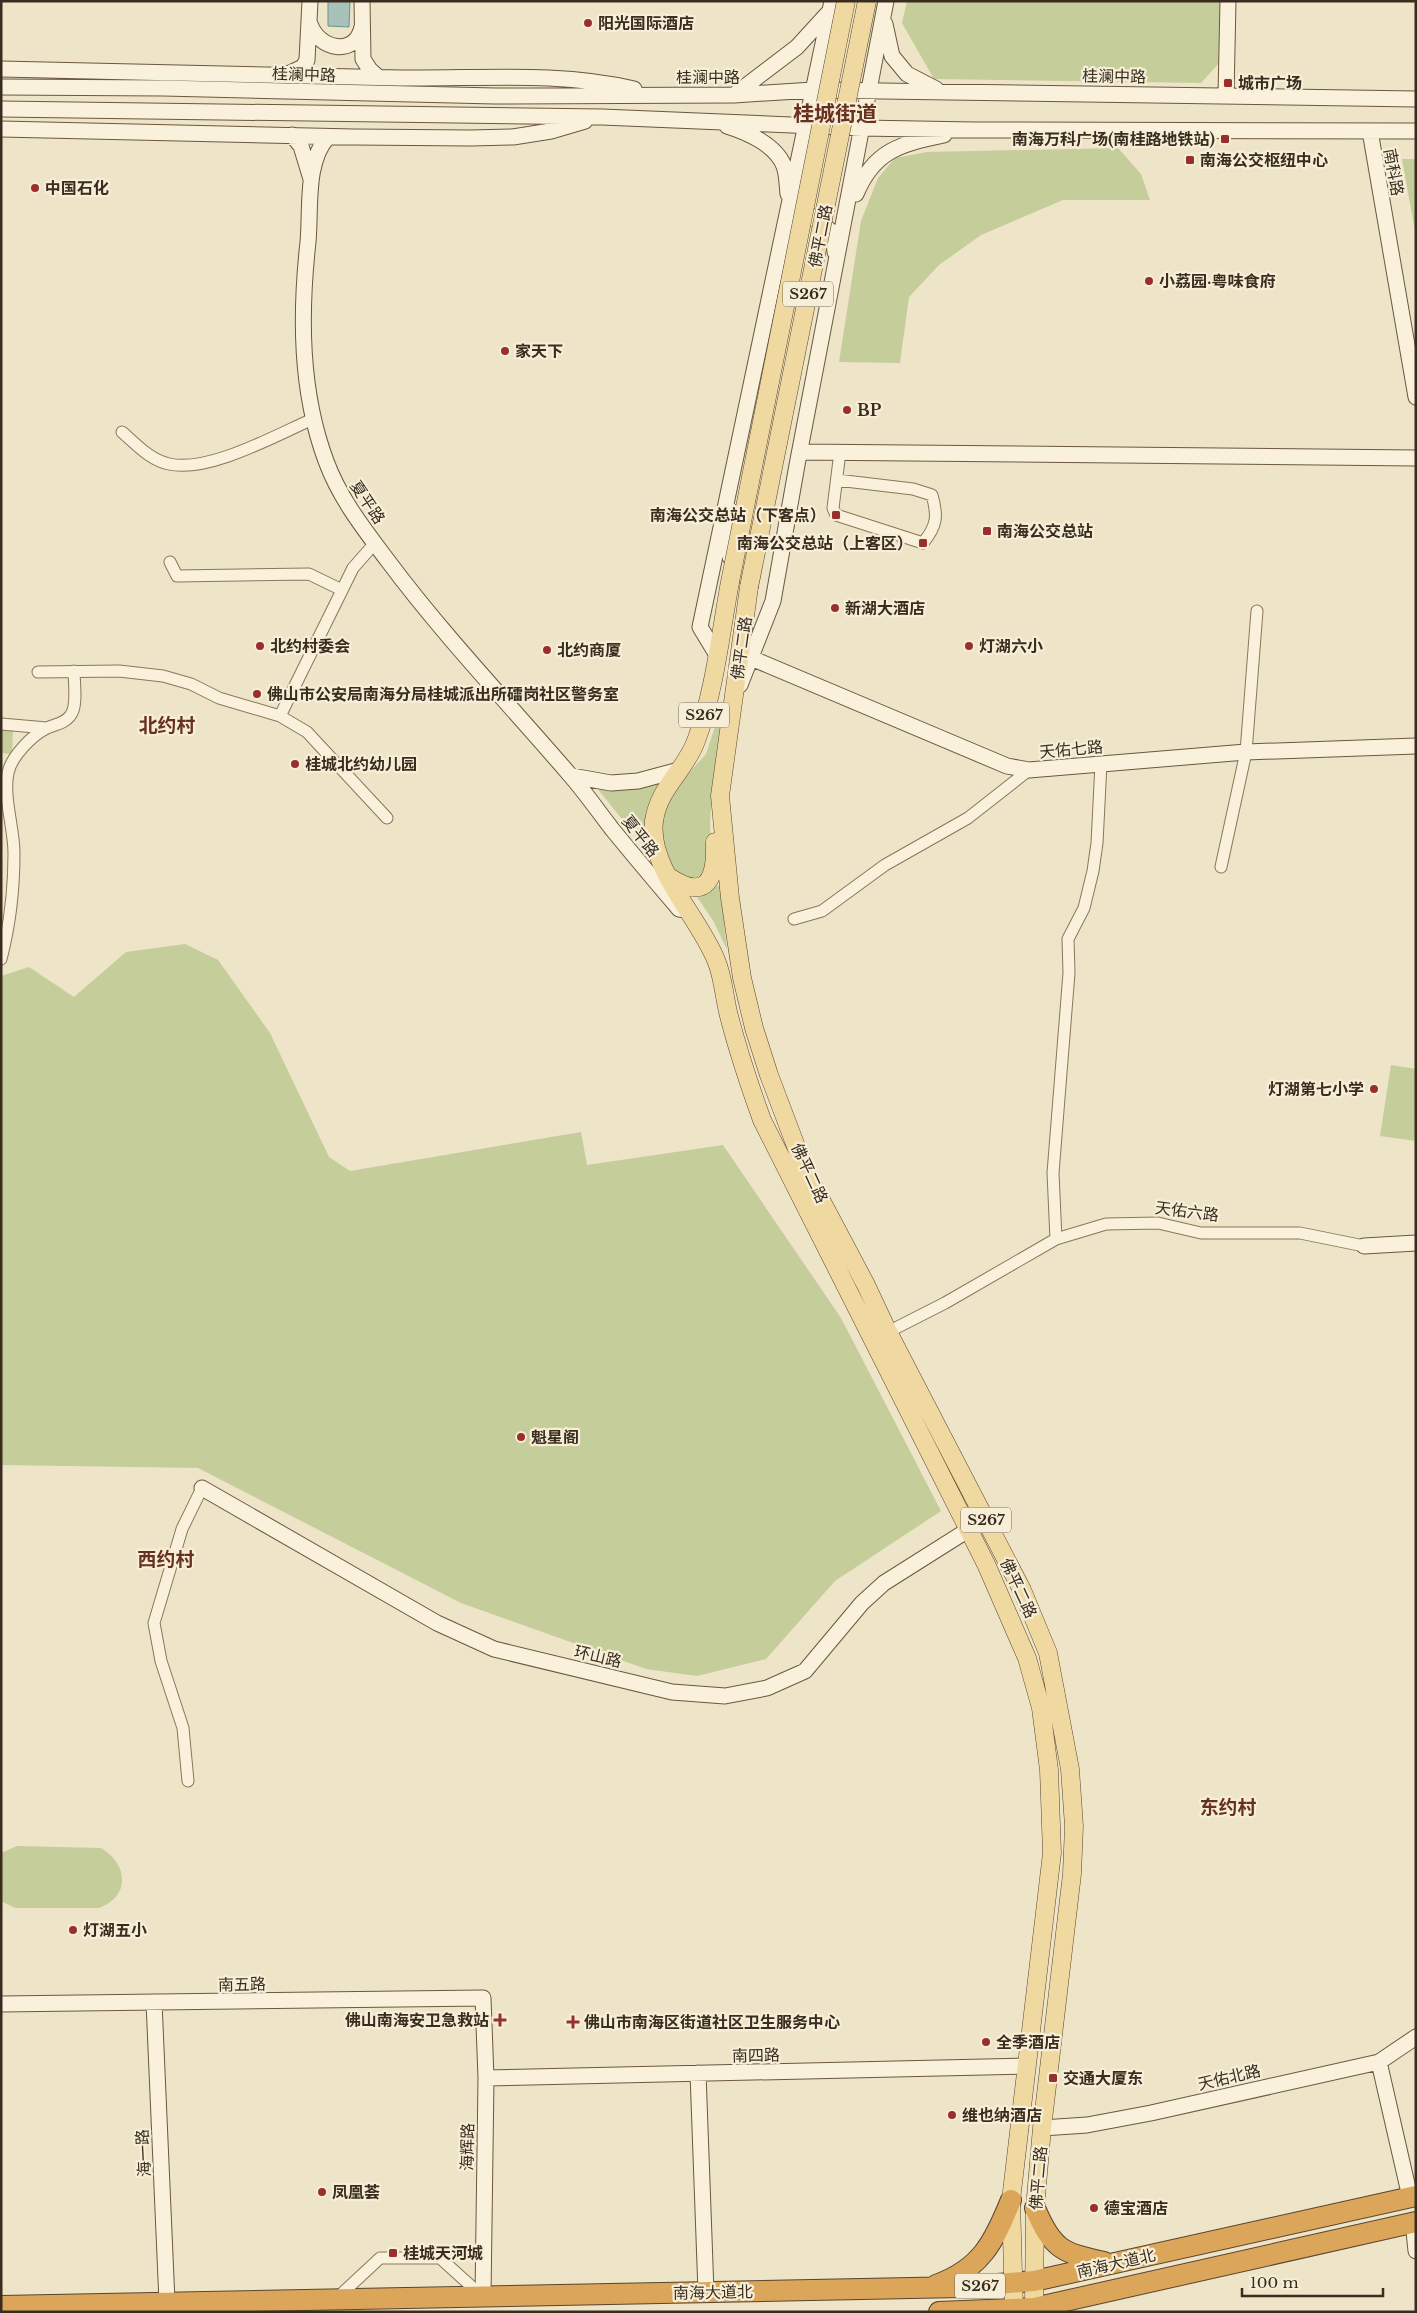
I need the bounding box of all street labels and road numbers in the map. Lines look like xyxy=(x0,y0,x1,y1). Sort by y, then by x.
street label: 桂澜中路 xyxy=(272,63,336,85)
street label: 桂澜中路 xyxy=(1082,65,1146,87)
street label: 桂澜中路 xyxy=(676,67,740,87)
street label: 南科路 xyxy=(1380,147,1408,197)
street label: 佛平二路 xyxy=(804,203,836,269)
road number: S267 xyxy=(783,282,833,306)
street label: 夏平路 xyxy=(346,477,390,527)
street label: 佛平二路 xyxy=(727,615,755,681)
road number: S267 xyxy=(679,702,729,728)
street label: 天佑七路 xyxy=(1038,736,1104,762)
street label: 夏平路 xyxy=(618,811,664,861)
street label: 佛平二路 xyxy=(787,1140,833,1206)
street label: 天佑六路 xyxy=(1154,1197,1220,1225)
road number: S267 xyxy=(961,1508,1011,1532)
street label: 佛平二路 xyxy=(996,1555,1042,1621)
street label: 环山路 xyxy=(572,1641,624,1671)
street label: 南五路 xyxy=(218,1974,266,1994)
street label: 南四路 xyxy=(732,2045,780,2065)
street label: 天佑北路 xyxy=(1196,2060,1262,2094)
street label: 海辉路 xyxy=(457,2123,477,2171)
street label: 海一路 xyxy=(132,2129,154,2177)
street label: 佛平二路 xyxy=(1025,2145,1051,2211)
street label: 南海大道北 xyxy=(1075,2244,1157,2282)
road number: S267 xyxy=(955,2274,1005,2298)
street label: 南海大道北 xyxy=(673,2281,753,2303)

